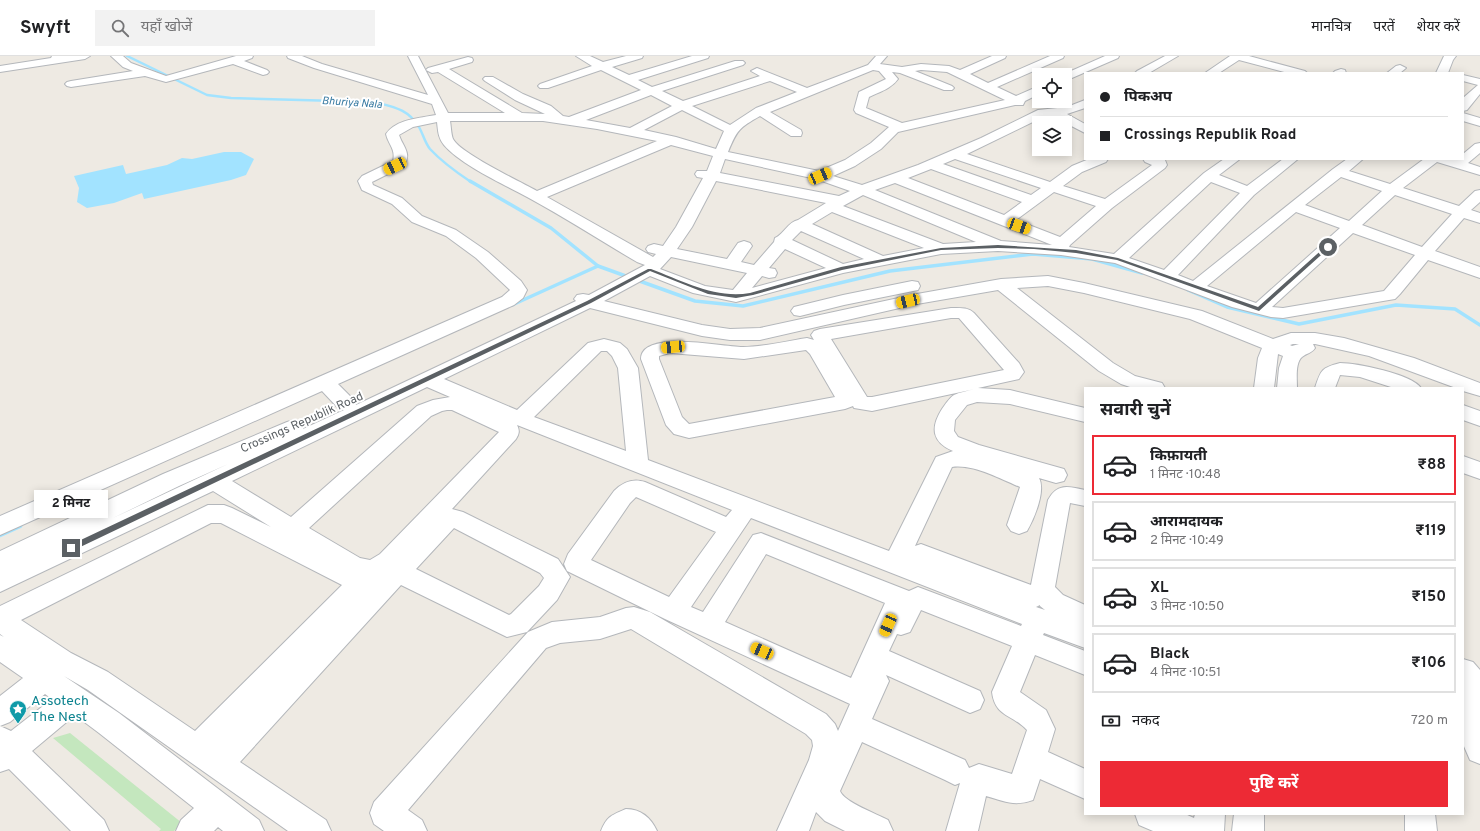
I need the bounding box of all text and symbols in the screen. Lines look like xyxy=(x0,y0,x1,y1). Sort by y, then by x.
search box xyxy=(95,10,375,46)
text: Swyft xyxy=(20,16,71,40)
icon: search xyxy=(109,17,131,39)
text: यहाँ खोजें xyxy=(141,18,192,37)
text: मानचित्र xyxy=(1311,19,1351,36)
text: परतें xyxy=(1373,19,1395,36)
text: शेयर करें xyxy=(1417,19,1460,36)
map controls xyxy=(1032,68,1072,156)
button: locate xyxy=(1032,68,1072,108)
text: पिकअप xyxy=(1124,88,1172,107)
water label: Bhuriya Nala xyxy=(321,94,383,112)
button: layers xyxy=(1032,116,1072,156)
text: Crossings Republik Road xyxy=(1124,126,1296,145)
car xyxy=(382,155,408,177)
car xyxy=(807,166,833,186)
car xyxy=(1006,216,1032,236)
route start xyxy=(1319,238,1337,256)
car xyxy=(895,292,921,310)
car xyxy=(661,340,685,354)
street label: Crossings Republik Road xyxy=(238,389,366,457)
text: सवारी चुनें xyxy=(1100,399,1171,422)
icon: car xyxy=(1102,447,1138,483)
text: किफ़ायती xyxy=(1150,447,1207,466)
text: ₹88 xyxy=(1417,456,1446,475)
text: 1 मिनट · 10:48 xyxy=(1150,467,1221,483)
callout: 2 मिनट xyxy=(34,490,108,518)
text: 2 मिनट xyxy=(52,496,90,512)
icon: car xyxy=(1102,513,1138,549)
text: आरामदायक xyxy=(1150,513,1223,532)
text: ₹119 xyxy=(1415,522,1446,541)
text: 2 मिनट · 10:49 xyxy=(1150,533,1224,549)
route end xyxy=(62,539,80,557)
icon: car xyxy=(1102,579,1138,615)
text: XL xyxy=(1150,579,1168,598)
text: ₹150 xyxy=(1411,588,1446,607)
text: 3 मिनट · 10:50 xyxy=(1150,599,1224,615)
car xyxy=(878,612,898,638)
car xyxy=(749,641,775,661)
icon: car xyxy=(1102,645,1138,681)
text: Black xyxy=(1150,645,1190,664)
text: ₹106 xyxy=(1411,654,1446,673)
text: 4 मिनट · 10:51 xyxy=(1150,665,1221,681)
place label: Assotech The Nest xyxy=(31,693,89,726)
place icon: Assotech The Nest xyxy=(8,699,28,724)
icon: cash xyxy=(1100,710,1122,732)
text: नकद xyxy=(1132,712,1160,731)
text: 720 m xyxy=(1411,713,1448,729)
button: पुष्टि करें xyxy=(1100,761,1448,807)

